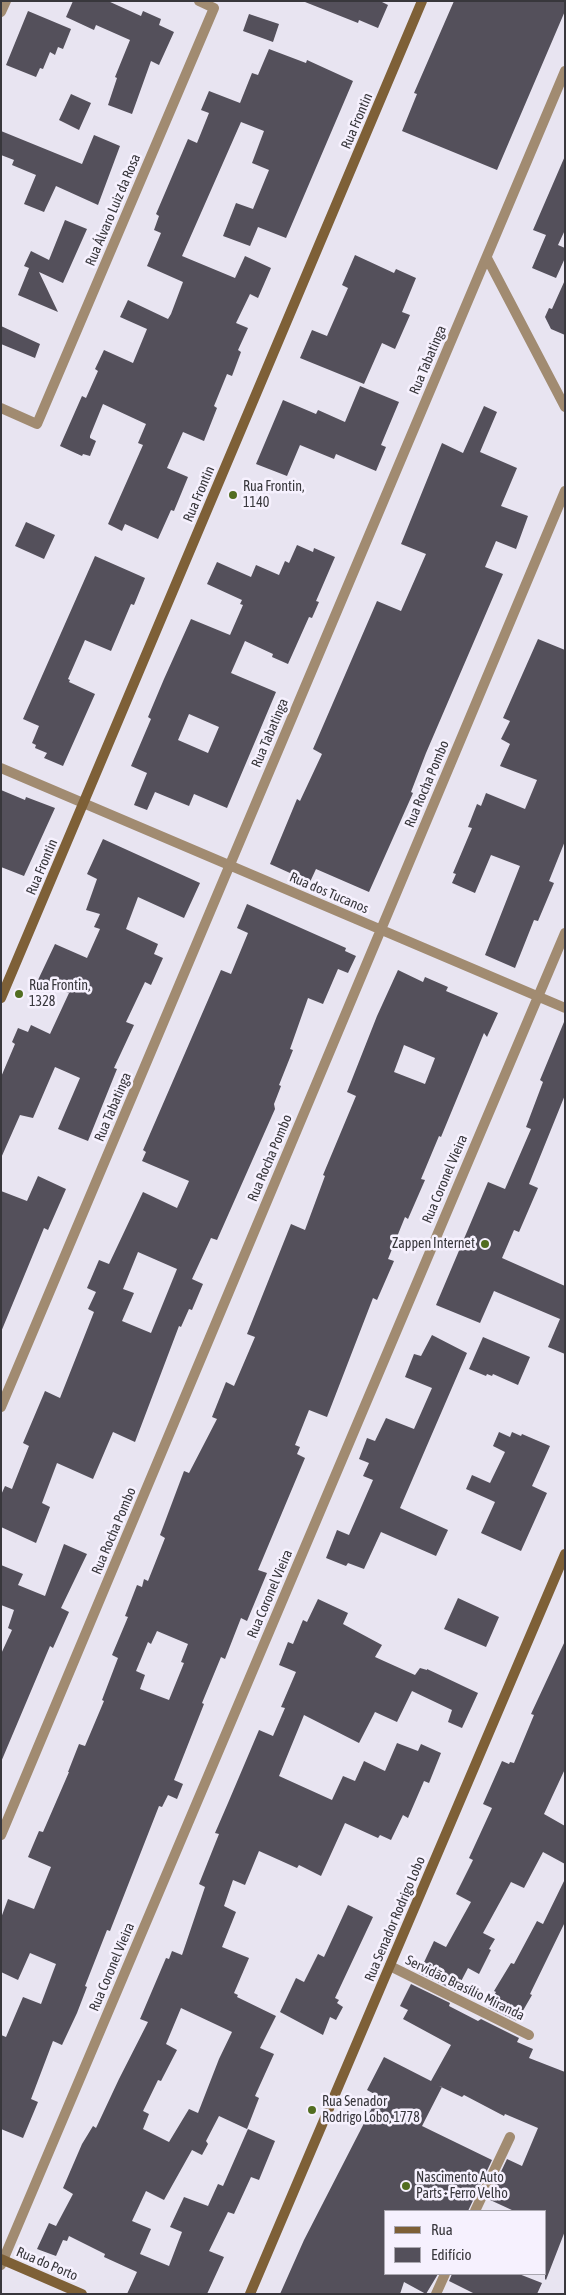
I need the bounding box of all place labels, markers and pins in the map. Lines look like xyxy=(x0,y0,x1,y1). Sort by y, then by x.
place label: Rua Frontin, 1140 xyxy=(243,479,305,512)
marker: Rua Frontin, 1140 xyxy=(227,489,239,501)
place label: Rua Frontin, 1328 xyxy=(29,978,91,1010)
marker: Rua Frontin, 1328 xyxy=(13,988,25,1000)
place label: Zappen Internet xyxy=(392,1236,475,1252)
marker: Zappen Internet xyxy=(479,1238,491,1250)
place label: Rua Senador Rodrigo Lobo, 1778 xyxy=(322,2094,420,2126)
marker: Rua Senador Rodrigo Lobo, 1778 xyxy=(306,2104,318,2116)
place label: Nascimento Auto Parts - Ferro Velho xyxy=(416,2170,508,2202)
marker: Nascimento Auto Parts - Ferro Velho xyxy=(400,2180,412,2192)

